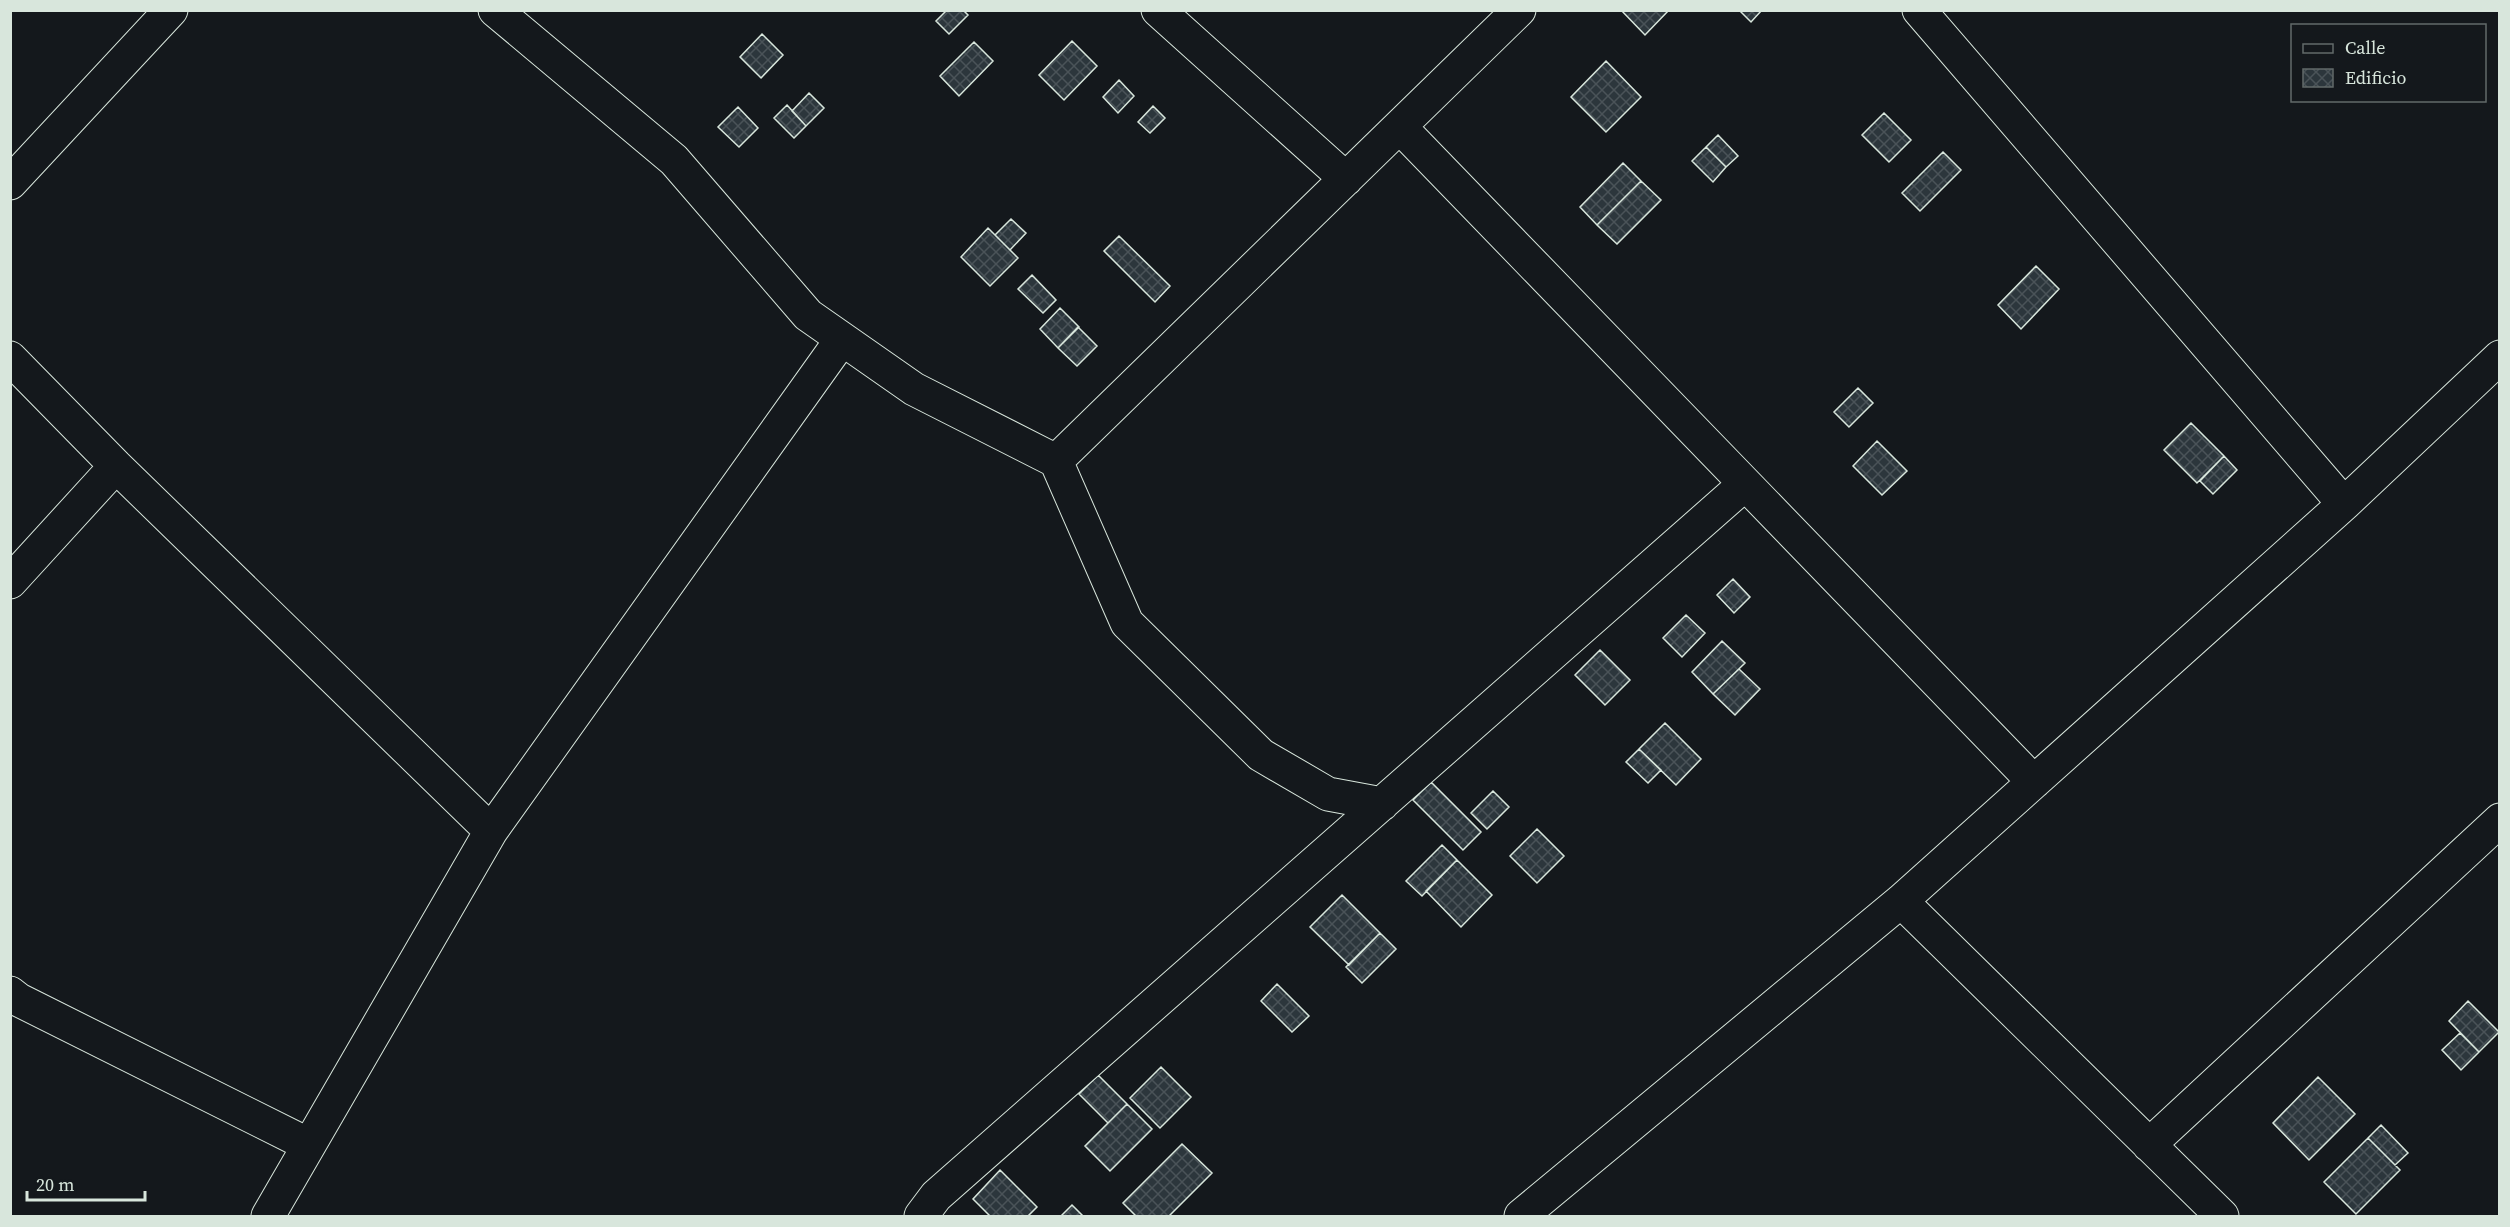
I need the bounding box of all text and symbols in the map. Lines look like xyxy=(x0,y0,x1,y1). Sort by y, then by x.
legend xyxy=(2291,24,2486,102)
text: Calle xyxy=(2345,35,2385,60)
text: Edificio xyxy=(2345,65,2406,90)
scale bar xyxy=(27,1164,146,1202)
text: 20 m xyxy=(36,1172,74,1197)

